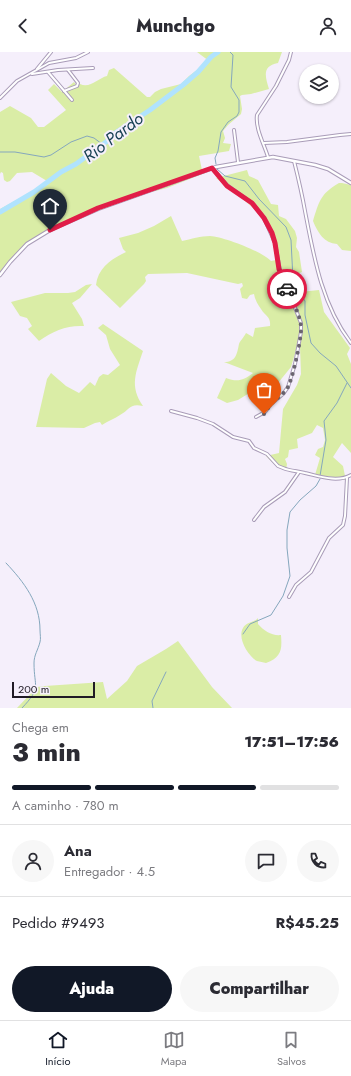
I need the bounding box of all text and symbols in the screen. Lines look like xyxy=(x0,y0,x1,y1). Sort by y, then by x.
text: Munchgo xyxy=(136,13,215,39)
icon: back xyxy=(12,15,34,37)
icon: person xyxy=(317,15,339,37)
map controls xyxy=(299,64,339,104)
button: layers xyxy=(299,64,339,104)
water label: Rio Pardo xyxy=(78,106,148,168)
pin xyxy=(33,189,67,230)
icon: home xyxy=(39,195,61,217)
courier xyxy=(267,269,307,309)
icon: car xyxy=(276,278,298,300)
pin xyxy=(247,373,281,414)
icon: bag xyxy=(253,379,275,401)
scale bar xyxy=(12,680,95,699)
text: 200 m xyxy=(18,681,49,697)
text: Chega em xyxy=(12,718,69,737)
text: 17:51–17:56 xyxy=(244,731,339,753)
text: 3 min xyxy=(12,733,81,771)
text: A caminho · 780 m xyxy=(12,796,119,815)
button: person xyxy=(12,840,54,882)
text: Ana xyxy=(64,840,92,862)
button: chat xyxy=(245,840,287,882)
button: phone xyxy=(297,840,339,882)
text: Entregador · 4.5 xyxy=(64,862,155,881)
text: Pedido #9493 xyxy=(12,912,104,934)
text: R$45.25 xyxy=(275,912,339,934)
button: Ajuda xyxy=(12,966,172,1012)
button: Compartilhar xyxy=(180,966,339,1012)
tab: Início xyxy=(45,1029,71,1069)
tab: Mapa xyxy=(161,1029,187,1069)
tab: Salvos xyxy=(277,1029,306,1069)

